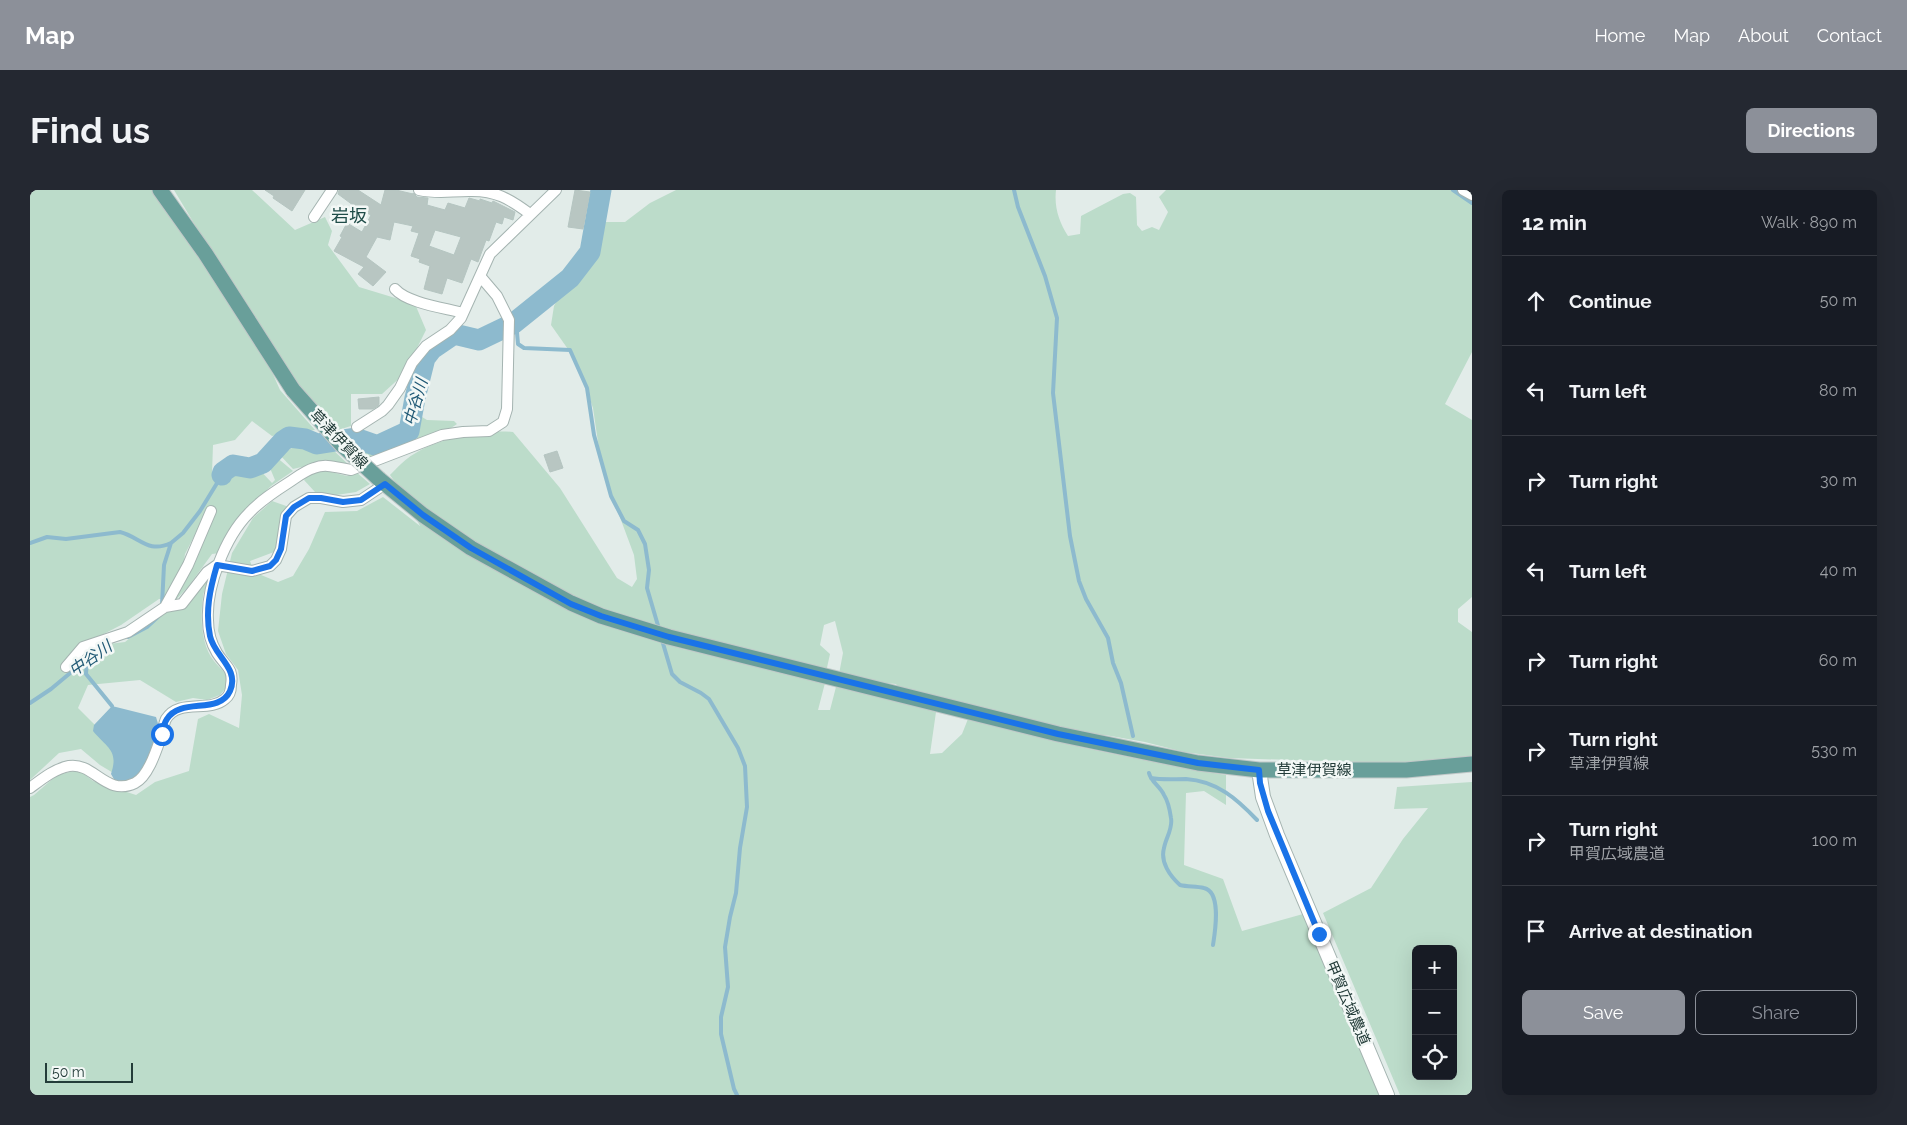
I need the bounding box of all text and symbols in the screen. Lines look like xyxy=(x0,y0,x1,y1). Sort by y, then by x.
text: Map xyxy=(25,21,75,50)
text: Home xyxy=(1594,25,1645,46)
text: Map xyxy=(1673,25,1710,46)
text: About xyxy=(1738,25,1789,46)
text: Contact xyxy=(1817,25,1882,46)
button: Directions xyxy=(1746,108,1877,153)
text: Find us xyxy=(30,110,150,151)
district label: 岩坂 xyxy=(331,205,367,226)
text: 12 min xyxy=(1522,210,1587,235)
text: Walk · 890 m xyxy=(1761,213,1857,232)
icon: ahead xyxy=(1522,287,1550,315)
text: Continue xyxy=(1569,290,1652,312)
text: 50 m xyxy=(1820,291,1857,310)
water label: 中谷川 xyxy=(400,375,432,428)
icon: left xyxy=(1522,377,1550,405)
text: Turn left xyxy=(1569,380,1646,402)
text: 80 m xyxy=(1819,381,1857,400)
street label: 草津伊賀線 xyxy=(306,406,372,472)
icon: right xyxy=(1522,467,1550,495)
text: Turn right xyxy=(1569,470,1658,492)
text: 30 m xyxy=(1820,471,1857,490)
icon: left xyxy=(1522,557,1550,585)
text: Turn left xyxy=(1569,560,1646,582)
text: 40 m xyxy=(1820,561,1857,580)
water label: 中谷川 xyxy=(65,636,117,680)
icon: right xyxy=(1522,647,1550,675)
text: Turn right xyxy=(1569,650,1658,672)
text: 60 m xyxy=(1819,651,1857,670)
route start xyxy=(151,723,174,746)
text: Turn right xyxy=(1569,728,1658,750)
icon: right xyxy=(1522,737,1550,765)
text: 530 m xyxy=(1811,741,1857,760)
text: 草津伊賀線 xyxy=(1569,754,1649,773)
street label: 草津伊賀線 xyxy=(1276,761,1352,779)
text: Turn right xyxy=(1569,818,1658,840)
icon: right xyxy=(1522,827,1550,855)
text: 100 m xyxy=(1812,831,1857,850)
text: 甲賀広域農道 xyxy=(1569,844,1665,863)
icon: arrive xyxy=(1522,917,1550,945)
text: Arrive at destination xyxy=(1569,920,1753,942)
route end xyxy=(1308,923,1331,946)
map controls xyxy=(1412,945,1457,1080)
button: + xyxy=(1412,945,1457,990)
street label: 甲賀広域農道 xyxy=(1322,958,1374,1048)
button: − xyxy=(1412,990,1457,1035)
button: Save xyxy=(1522,990,1685,1035)
button: Share xyxy=(1695,990,1857,1035)
button: locate xyxy=(1412,1035,1457,1080)
scale bar xyxy=(45,1060,132,1083)
text: 50 m xyxy=(52,1064,85,1080)

